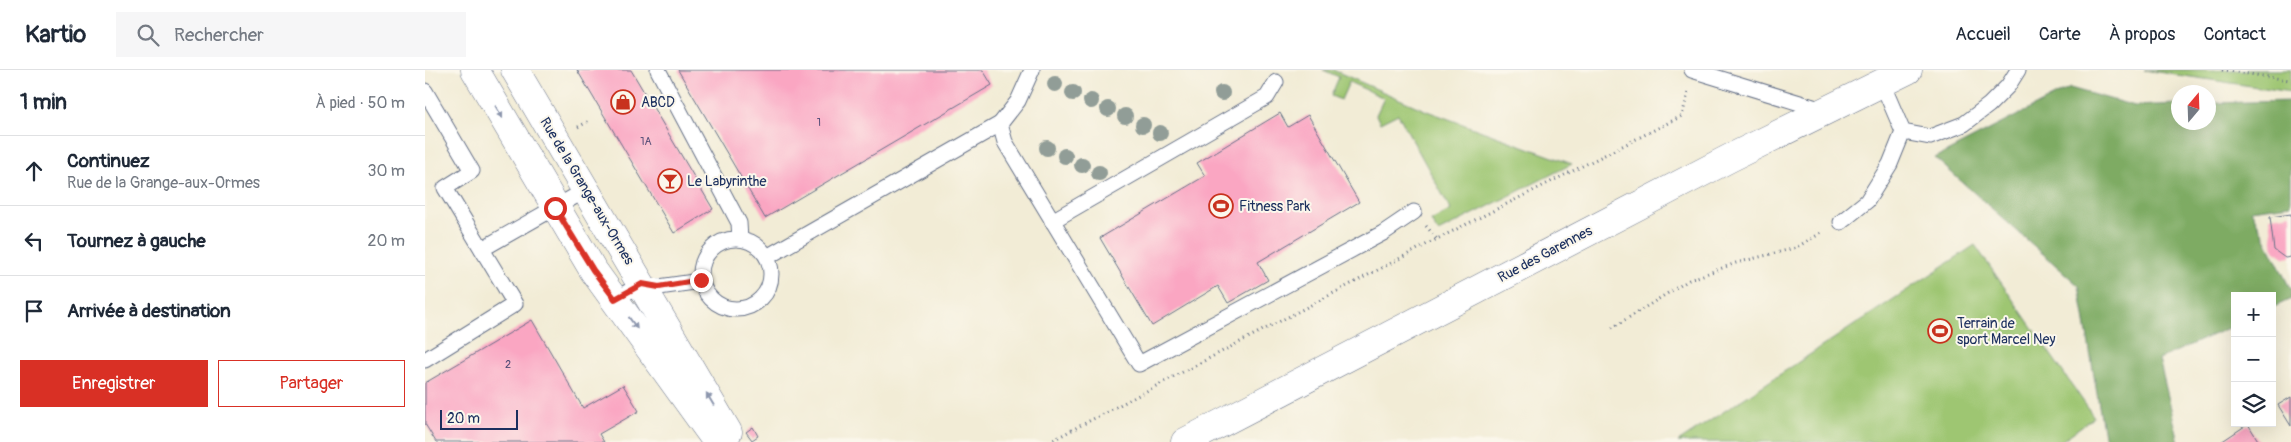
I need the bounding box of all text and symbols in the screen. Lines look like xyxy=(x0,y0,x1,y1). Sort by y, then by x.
search box xyxy=(116,12,466,57)
text: Kartio xyxy=(25,20,86,49)
icon: search xyxy=(134,21,162,49)
text: Rechercher xyxy=(174,23,264,47)
text: Accueil xyxy=(1955,23,2011,46)
text: Carte xyxy=(2039,23,2081,46)
text: À propos xyxy=(2109,23,2175,46)
text: Contact xyxy=(2203,23,2266,46)
north arrow xyxy=(2171,85,2216,130)
text: 1 min xyxy=(20,89,67,116)
shop icon: ABCD xyxy=(610,89,636,115)
text: À pied · 50 m xyxy=(315,93,405,113)
place label: ABCD xyxy=(641,94,675,111)
one-way arrow xyxy=(495,106,504,119)
street label: Rue de la Grange-aux-Ormes xyxy=(536,114,638,268)
house number: 1 xyxy=(817,116,821,129)
house number: 1A xyxy=(640,135,652,148)
text: Continuez xyxy=(67,149,150,173)
icon: ahead xyxy=(20,157,48,185)
text: 30 m xyxy=(367,161,405,181)
bar icon: Le Labyrinthe xyxy=(657,168,683,194)
text: Rue de la Grange-aux-Ormes xyxy=(67,173,260,193)
place label: Le Labyrinthe xyxy=(687,173,766,190)
sports icon: Fitness Park xyxy=(1208,193,1234,219)
route start xyxy=(544,197,567,220)
place label: Fitness Park xyxy=(1239,198,1311,215)
street label: Rue des Garennes xyxy=(1495,222,1596,286)
icon: left xyxy=(20,227,48,255)
text: Tournez à gauche xyxy=(67,229,206,253)
text: 20 m xyxy=(367,231,405,251)
route end xyxy=(690,269,713,292)
map controls xyxy=(2231,292,2276,427)
button: + xyxy=(2231,292,2276,337)
icon: arrive xyxy=(20,297,48,325)
text: Arrivée à destination xyxy=(67,299,231,323)
place label: Terrain de sport Marcel Ney xyxy=(1957,315,2055,348)
one-way arrow xyxy=(627,317,637,330)
sports icon: Terrain de sport Marcel Ney xyxy=(1927,318,1953,344)
button: − xyxy=(2231,337,2276,382)
house number: 2 xyxy=(505,358,511,371)
button: Enregistrer xyxy=(20,360,208,407)
button: Partager xyxy=(218,360,405,407)
button: layers xyxy=(2231,382,2276,427)
one-way arrow xyxy=(706,393,715,406)
scale bar xyxy=(440,407,517,430)
text: 20 m xyxy=(447,410,480,427)

